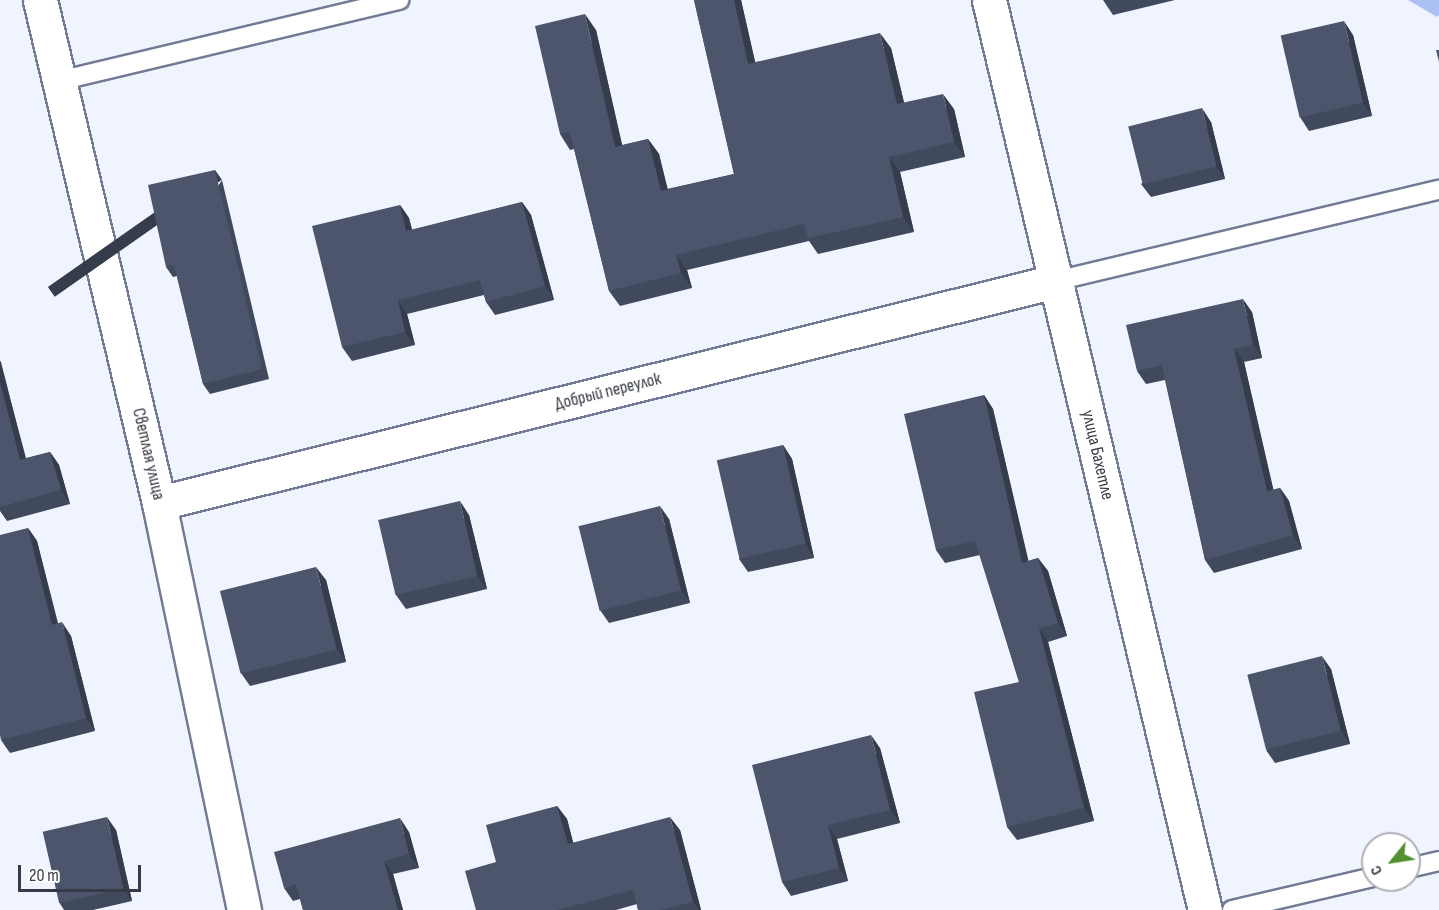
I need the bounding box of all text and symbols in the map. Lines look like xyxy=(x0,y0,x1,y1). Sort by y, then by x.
street label: Добрый переулок xyxy=(553,368,663,416)
street label: Светлая улица xyxy=(127,406,169,502)
street label: улица Бахетле xyxy=(1076,408,1118,502)
north arrow xyxy=(1361,832,1421,892)
scale bar xyxy=(21,853,144,891)
text: С xyxy=(1366,862,1387,879)
text: 20 m xyxy=(29,865,59,886)

